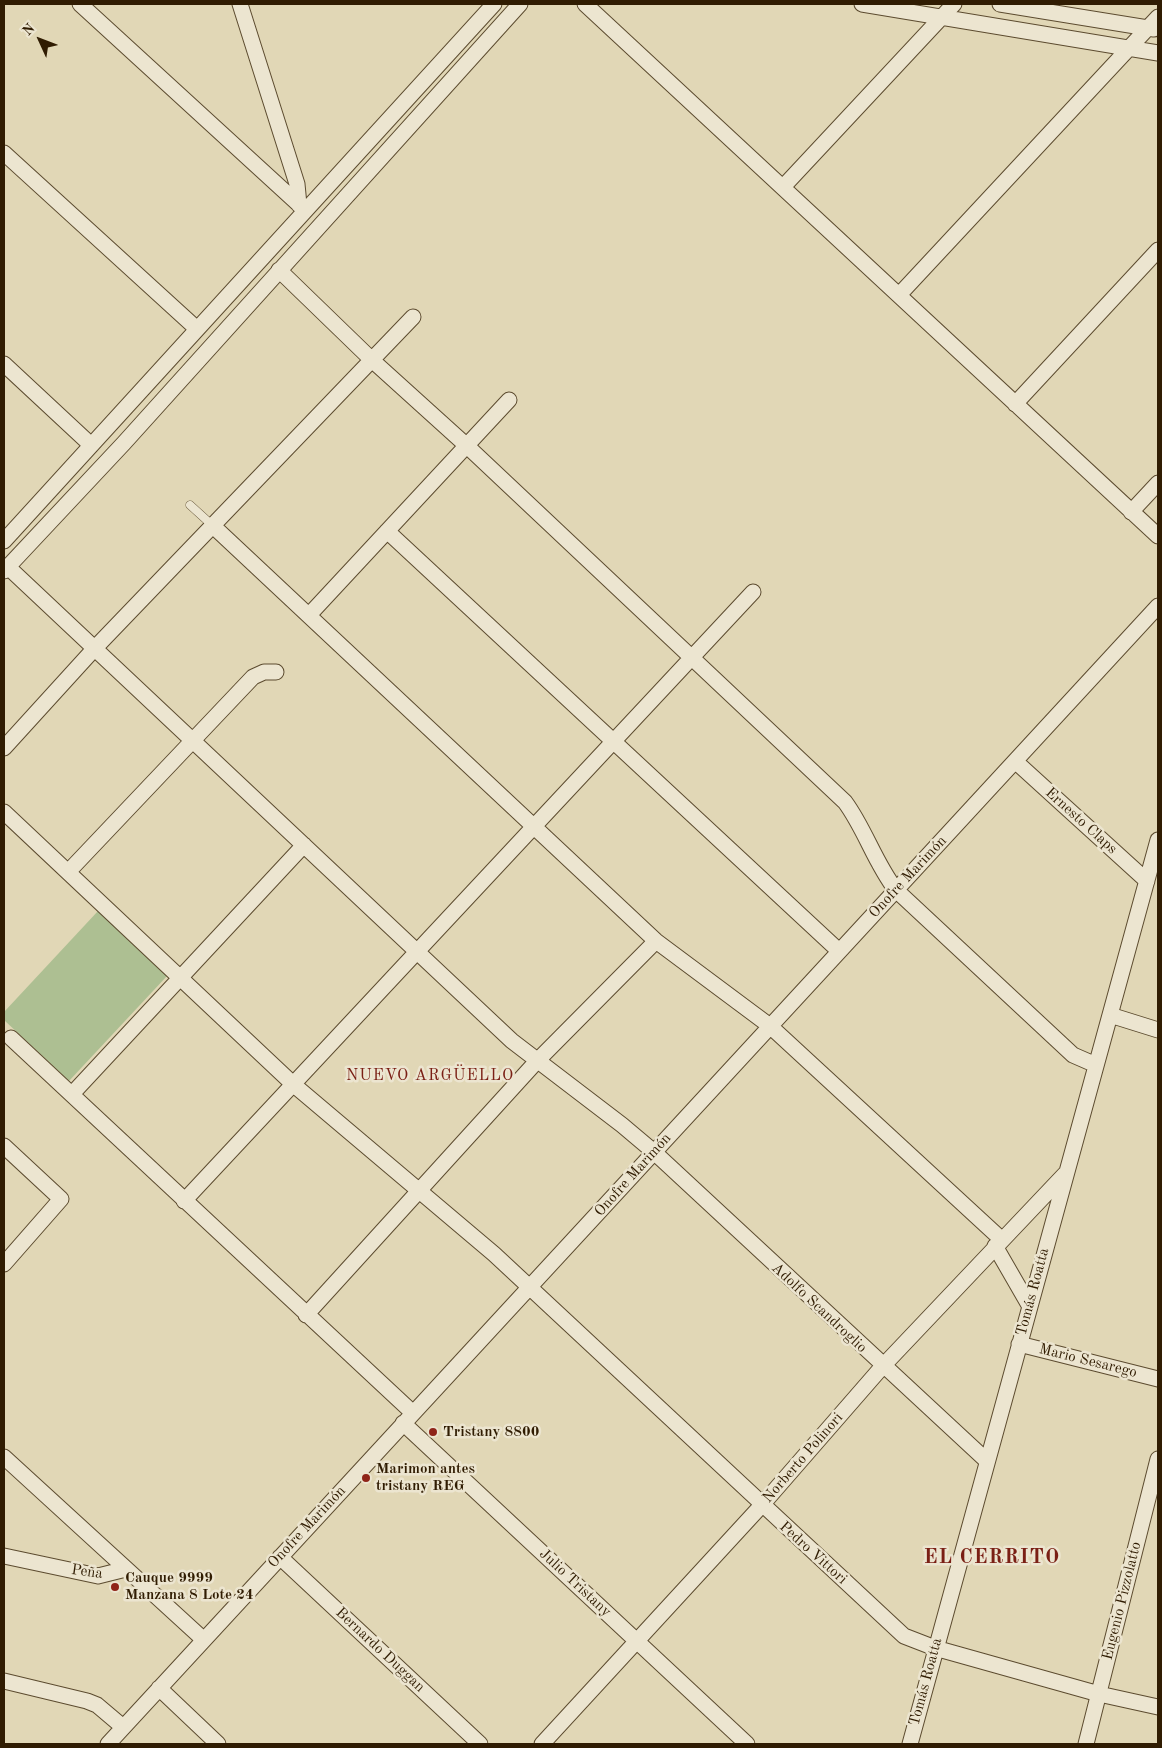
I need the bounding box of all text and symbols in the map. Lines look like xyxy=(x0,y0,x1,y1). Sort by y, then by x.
north arrow xyxy=(15,15,65,65)
text: N xyxy=(20,21,38,38)
street label: Ernesto Claps xyxy=(1041,784,1121,858)
street label: Onofre Marimón xyxy=(865,832,951,922)
district label: NUEVO ARGÜELLO xyxy=(344,1066,516,1086)
street label: Onofre Marimón xyxy=(591,1130,675,1220)
street label: Tomás Roatta xyxy=(1013,1246,1053,1338)
street label: Adolfo Scandroglio xyxy=(768,1259,870,1357)
street label: Mario Sesarego xyxy=(1037,1340,1139,1382)
street label: Norberto Polinori xyxy=(759,1409,847,1507)
place label: Tristany 8800 xyxy=(443,1423,539,1441)
marker: Tristany 8800 xyxy=(427,1426,439,1438)
place label: Marimon antes tristany REG xyxy=(376,1460,475,1495)
marker: Marimon antes tristany REG xyxy=(360,1472,372,1484)
street label: Onofre Marimón xyxy=(264,1482,350,1572)
street label: Pedro Vittori xyxy=(775,1518,851,1588)
street label: Eugenio Pizzolatto xyxy=(1099,1540,1145,1662)
street label: Julio Tristany xyxy=(535,1545,615,1621)
district label: EL CERRITO xyxy=(923,1546,1061,1570)
street label: Peña xyxy=(70,1561,104,1583)
place label: Cauque 9999 Manzana 8 Lote 24 xyxy=(125,1569,254,1604)
marker: Cauque 9999 Manzana 8 Lote 24 xyxy=(109,1581,121,1593)
street label: Bernardo Duggan xyxy=(331,1604,429,1696)
street label: Tomás Roatta xyxy=(906,1636,946,1728)

